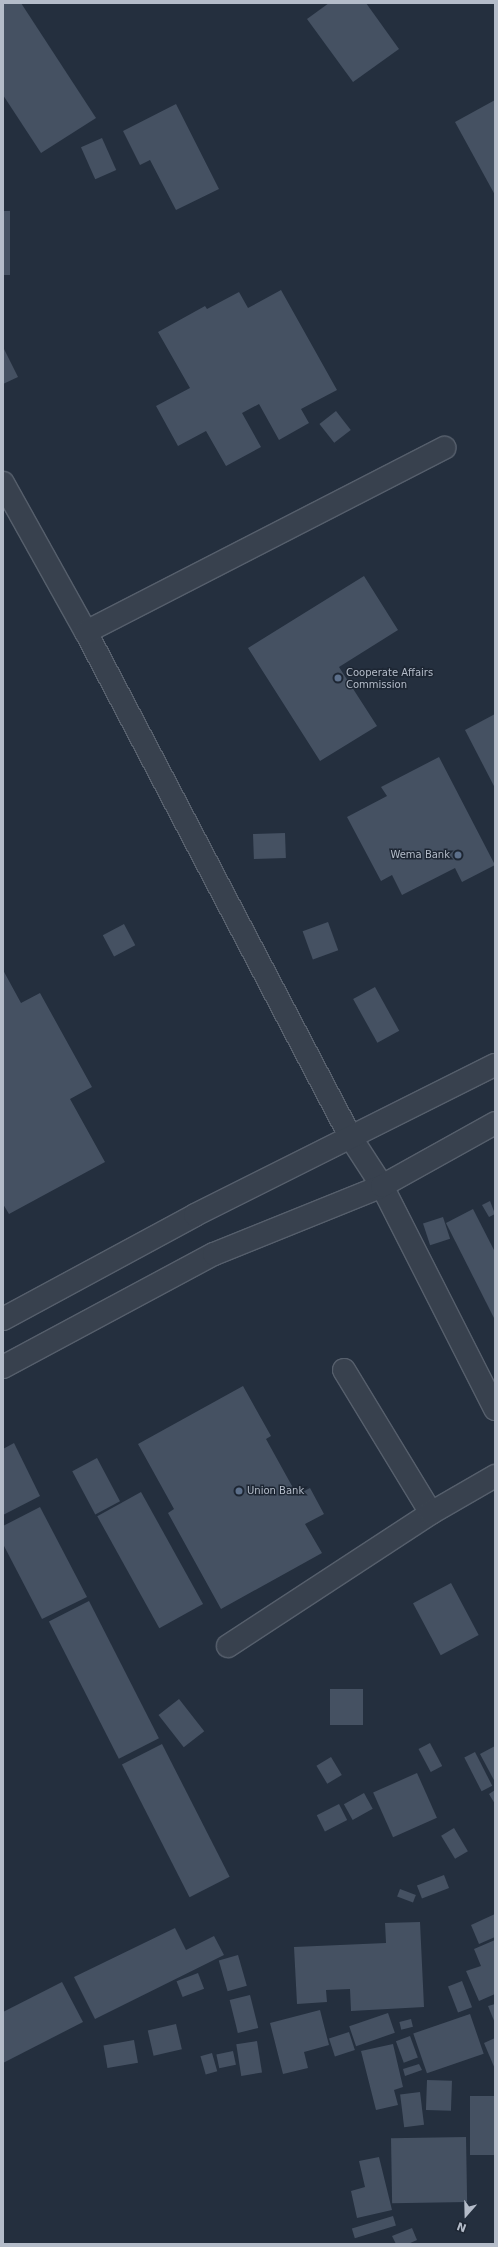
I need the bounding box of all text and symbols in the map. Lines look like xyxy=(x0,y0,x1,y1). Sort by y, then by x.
place label: Cooperate Affairs Commission xyxy=(346,666,433,690)
marker: Cooperate Affairs Commission xyxy=(333,673,343,683)
place label: Wema Bank xyxy=(390,849,450,861)
marker: Wema Bank xyxy=(453,850,463,860)
place label: Union Bank xyxy=(247,1485,304,1497)
marker: Union Bank xyxy=(234,1486,244,1496)
north arrow xyxy=(446,2195,486,2235)
text: N xyxy=(455,2219,468,2234)

